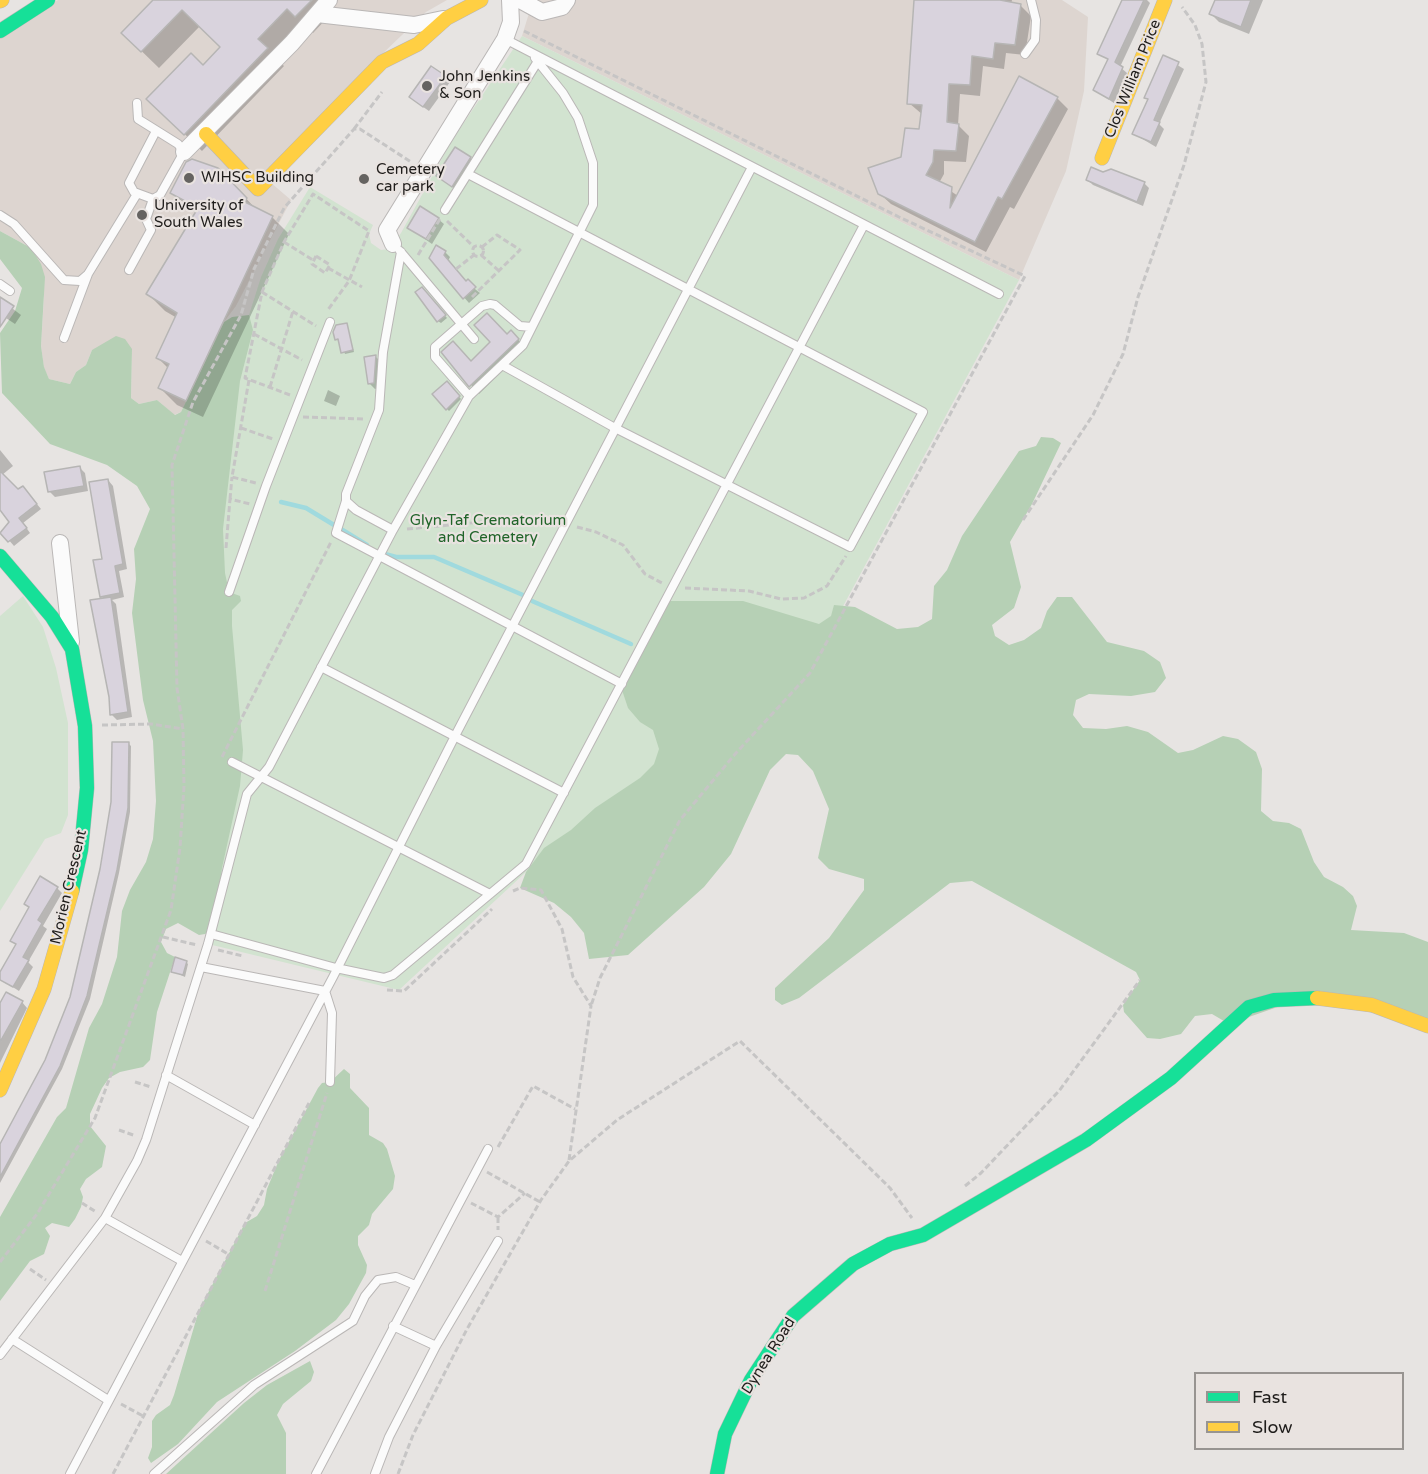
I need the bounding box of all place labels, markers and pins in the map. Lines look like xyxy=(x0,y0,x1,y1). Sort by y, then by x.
place label: John Jenkins & Son xyxy=(439,68,530,103)
marker: John Jenkins & Son xyxy=(420,79,434,93)
place label: Cemetery car park xyxy=(376,161,445,196)
place label: WIHSC Building xyxy=(201,169,314,187)
marker: WIHSC Building xyxy=(182,171,196,185)
marker: Cemetery car park xyxy=(357,172,371,186)
place label: University of South Wales xyxy=(154,197,243,232)
marker: University of South Wales xyxy=(135,208,149,222)

